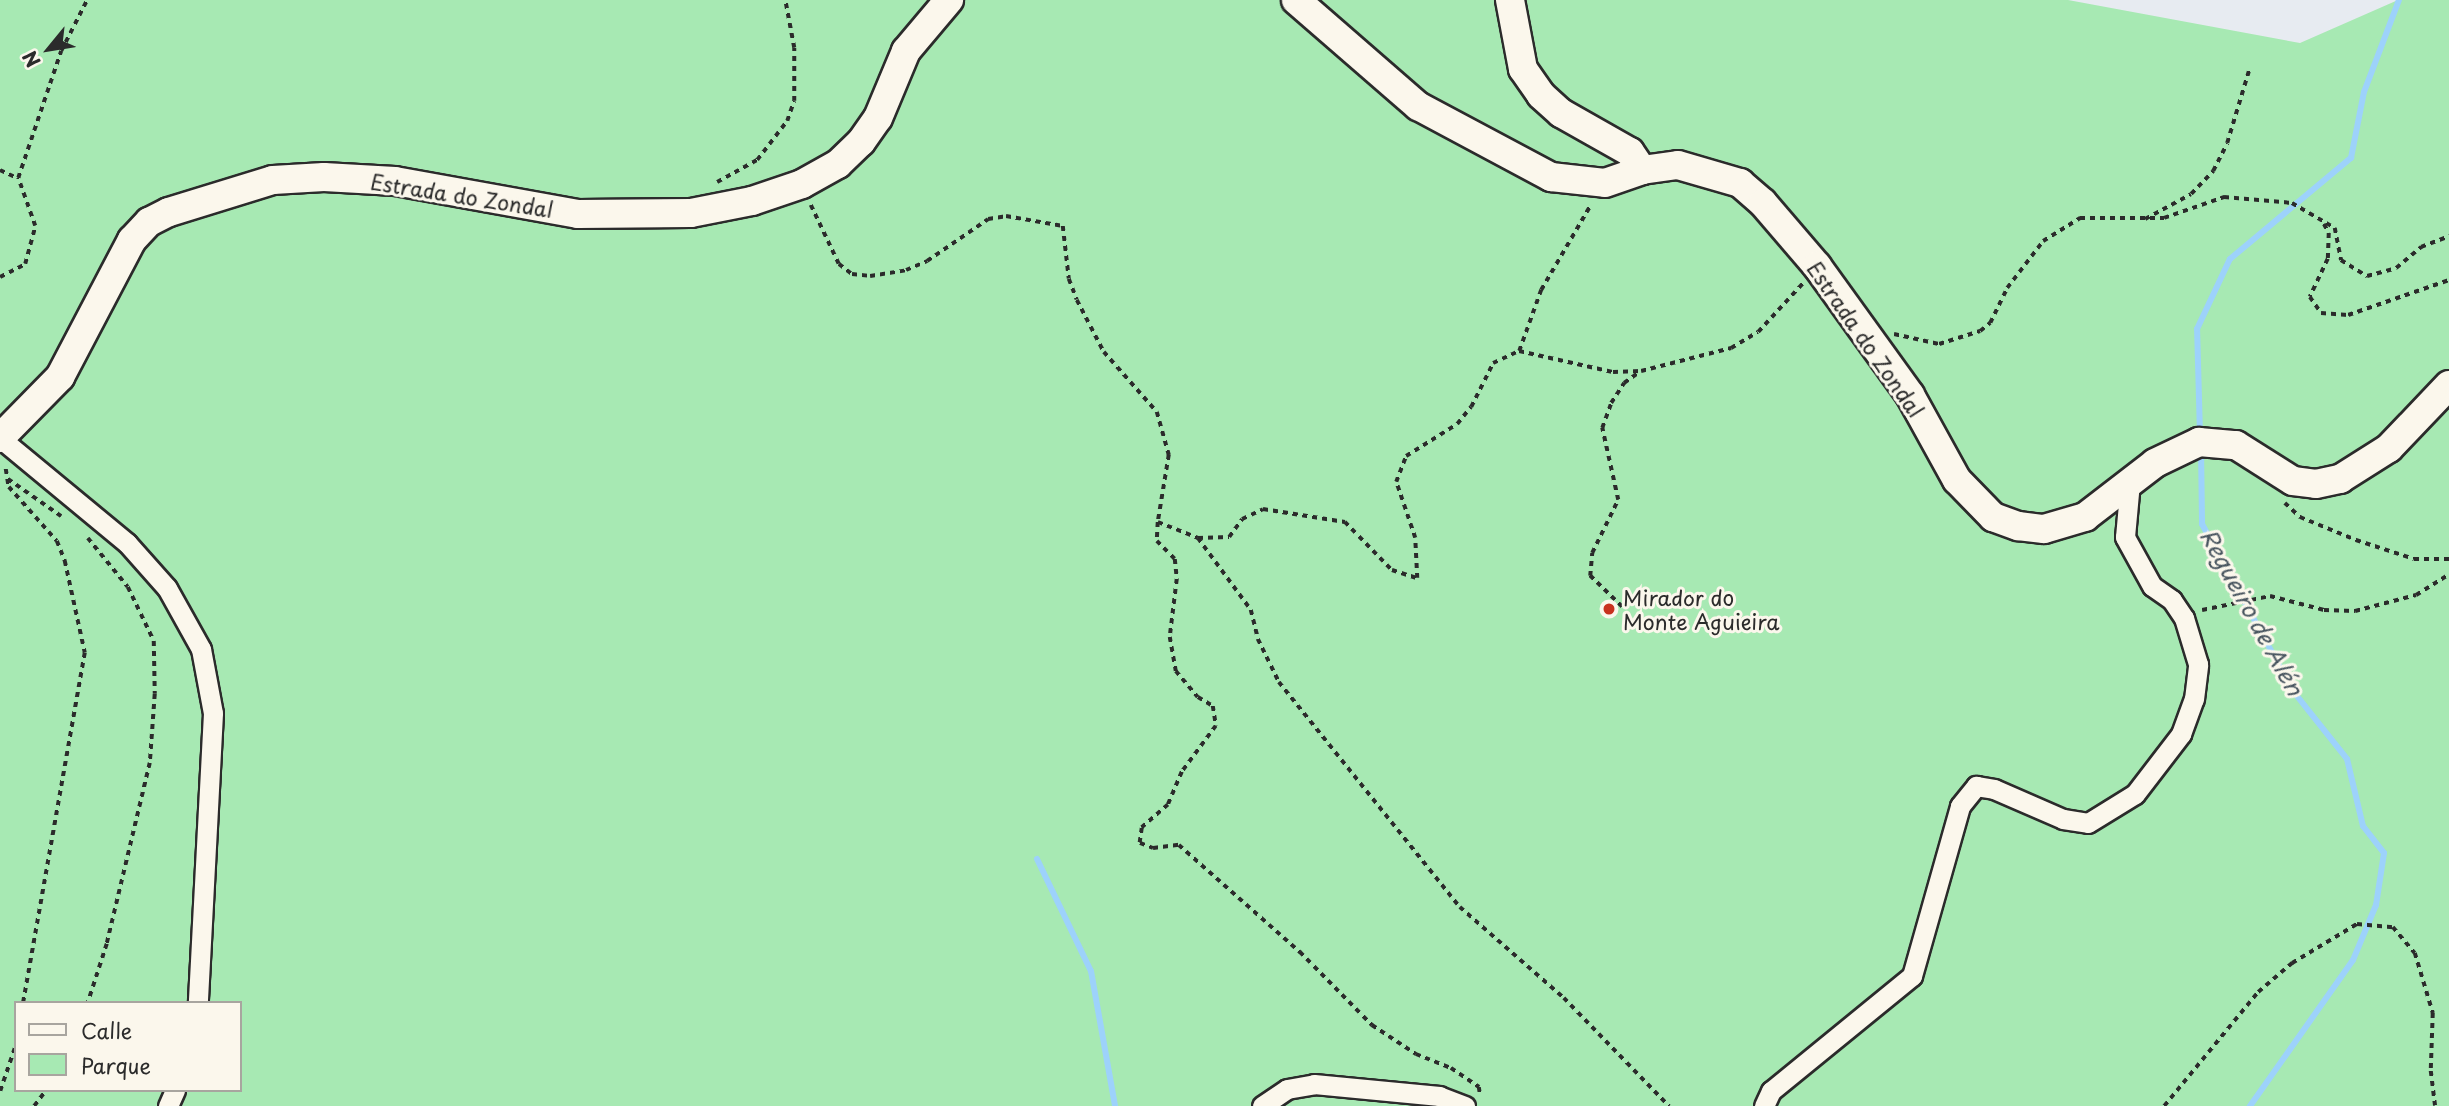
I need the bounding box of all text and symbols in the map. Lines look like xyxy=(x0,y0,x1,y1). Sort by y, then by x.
north arrow xyxy=(14,14,84,84)
text: N xyxy=(15,46,47,73)
street label: Estrada do Zondal xyxy=(368,168,556,222)
street label: Estrada do Zondal xyxy=(1802,256,1930,422)
water label: Regueiro de Alén xyxy=(2194,523,2310,701)
place label: Mirador do Monte Aguieira xyxy=(1623,584,1778,634)
marker: Mirador do Monte Aguieira xyxy=(1601,601,1617,617)
legend xyxy=(14,1001,242,1092)
text: Calle xyxy=(81,1014,132,1046)
text: Parque xyxy=(81,1049,151,1081)

